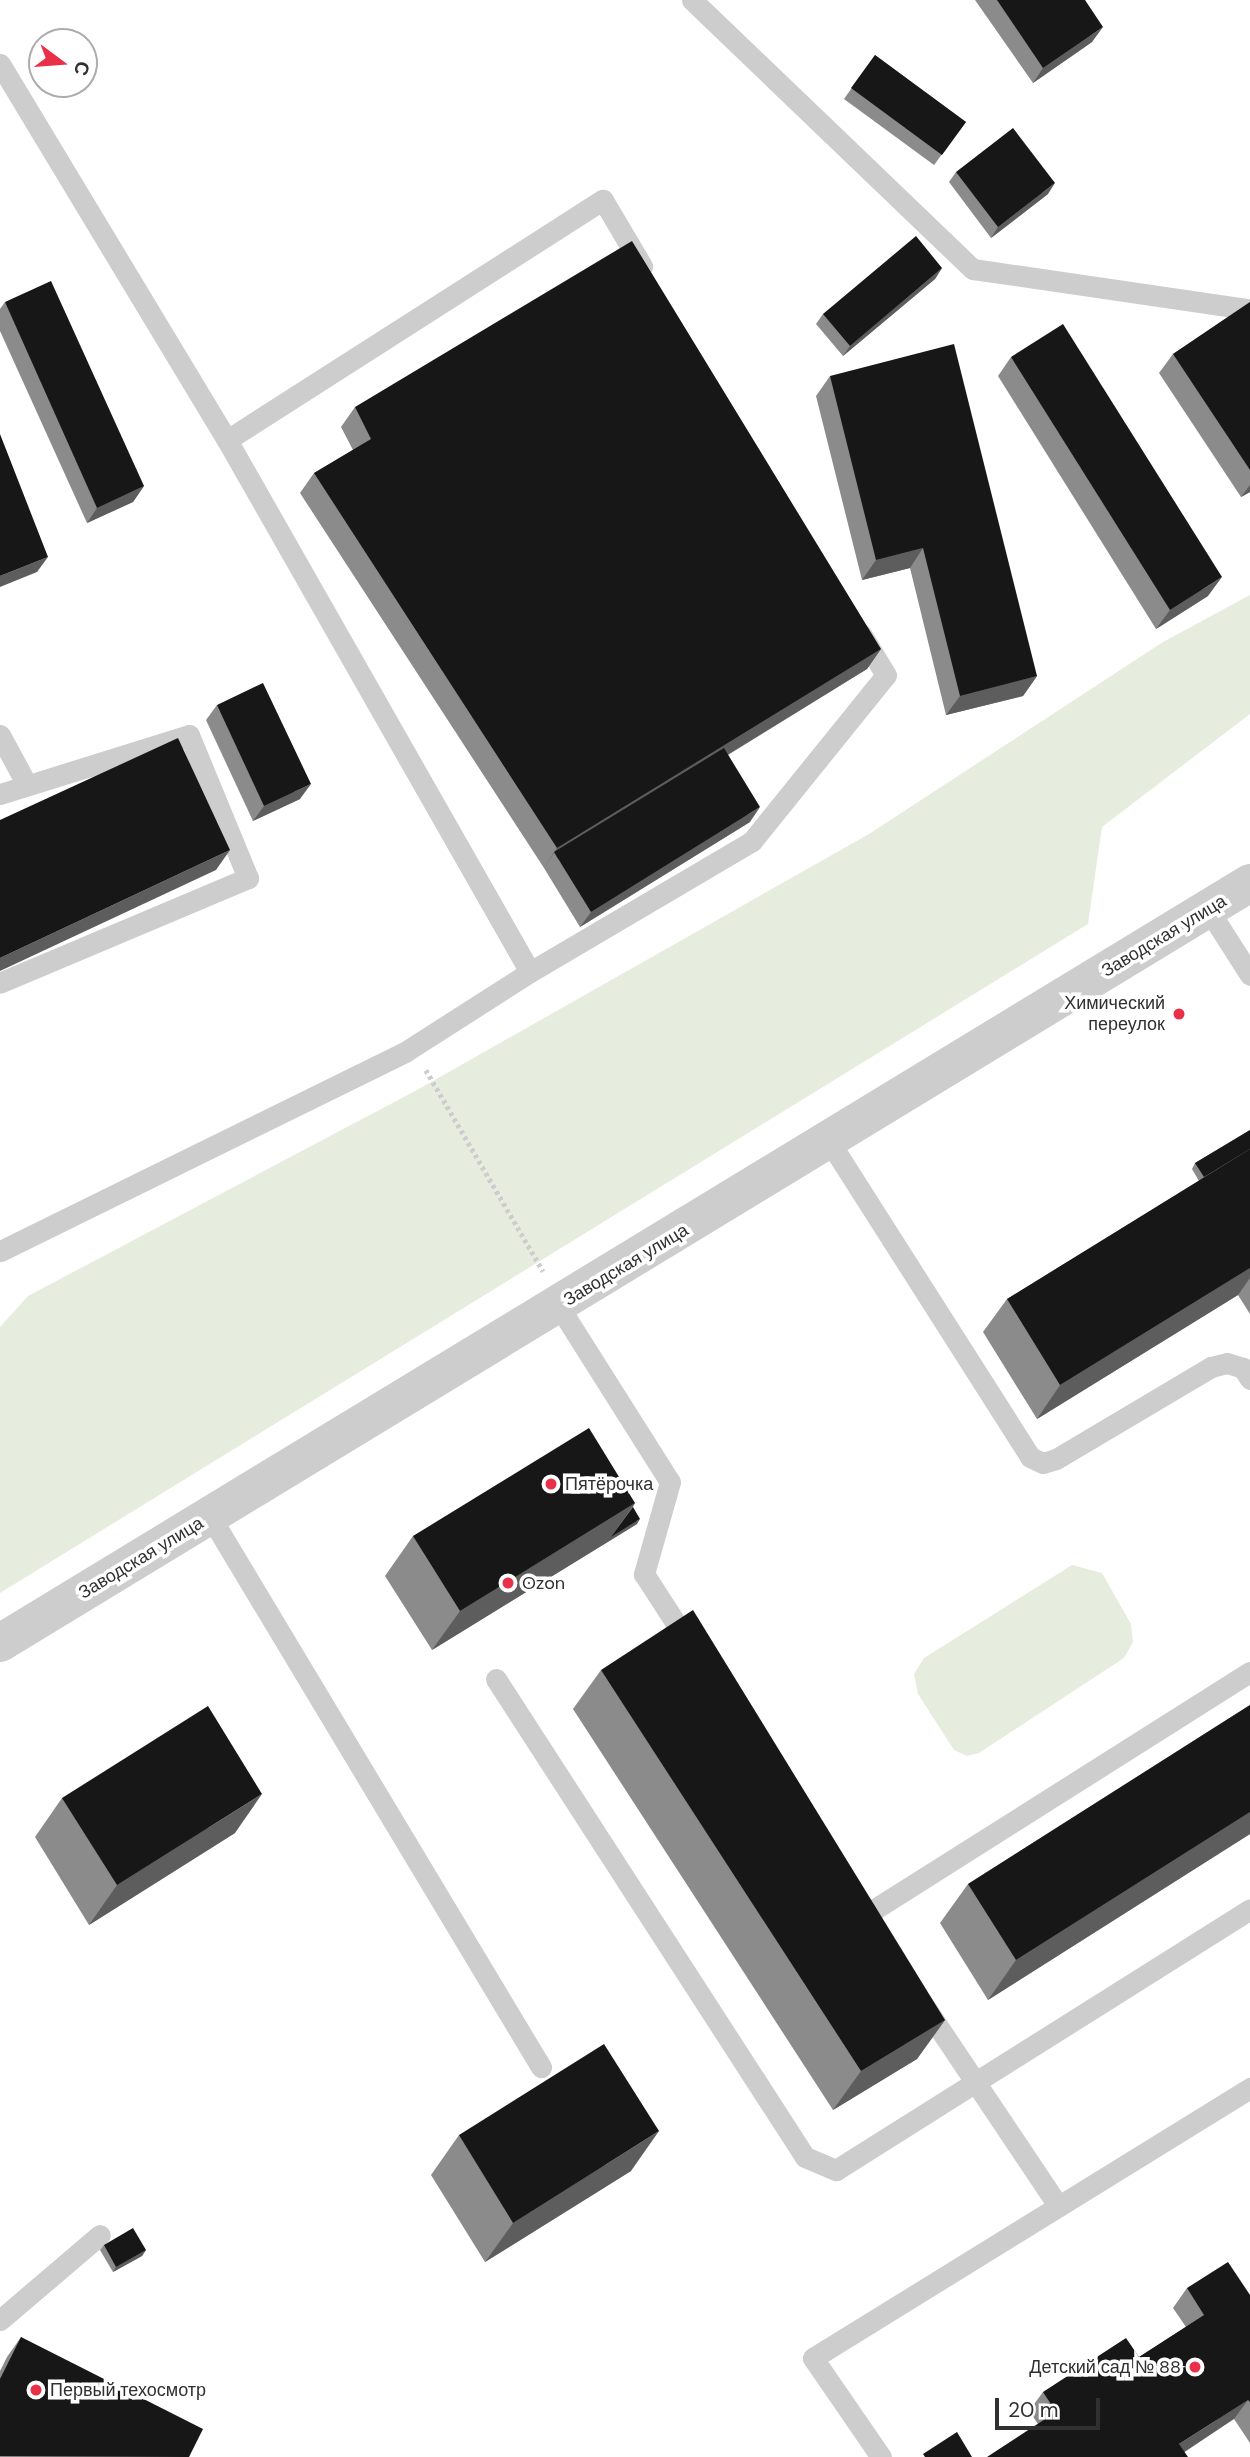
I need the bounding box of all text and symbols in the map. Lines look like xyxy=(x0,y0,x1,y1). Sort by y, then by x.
north arrow xyxy=(28,28,98,98)
text: С xyxy=(68,58,96,78)
street label: Заводская улица xyxy=(1098,890,1230,982)
place label: Химический переулок xyxy=(1064,993,1165,1036)
marker: Химический переулок xyxy=(1171,1006,1187,1022)
street label: Заводская улица xyxy=(560,1219,692,1311)
place label: Пятёрочка xyxy=(565,1473,653,1495)
marker: Пятёрочка xyxy=(543,1476,559,1492)
street label: Заводская улица xyxy=(75,1512,207,1604)
place label: Ozon xyxy=(522,1572,565,1594)
marker: Ozon xyxy=(500,1575,516,1591)
place label: Детский сад № 88 xyxy=(1029,2356,1181,2378)
marker: Детский сад № 88 xyxy=(1187,2359,1203,2375)
place label: Первый техосмотр xyxy=(50,2379,206,2401)
marker: Первый техосмотр xyxy=(28,2382,44,2398)
scale bar xyxy=(998,2384,1103,2428)
text: 20 m xyxy=(1008,2396,1059,2424)

